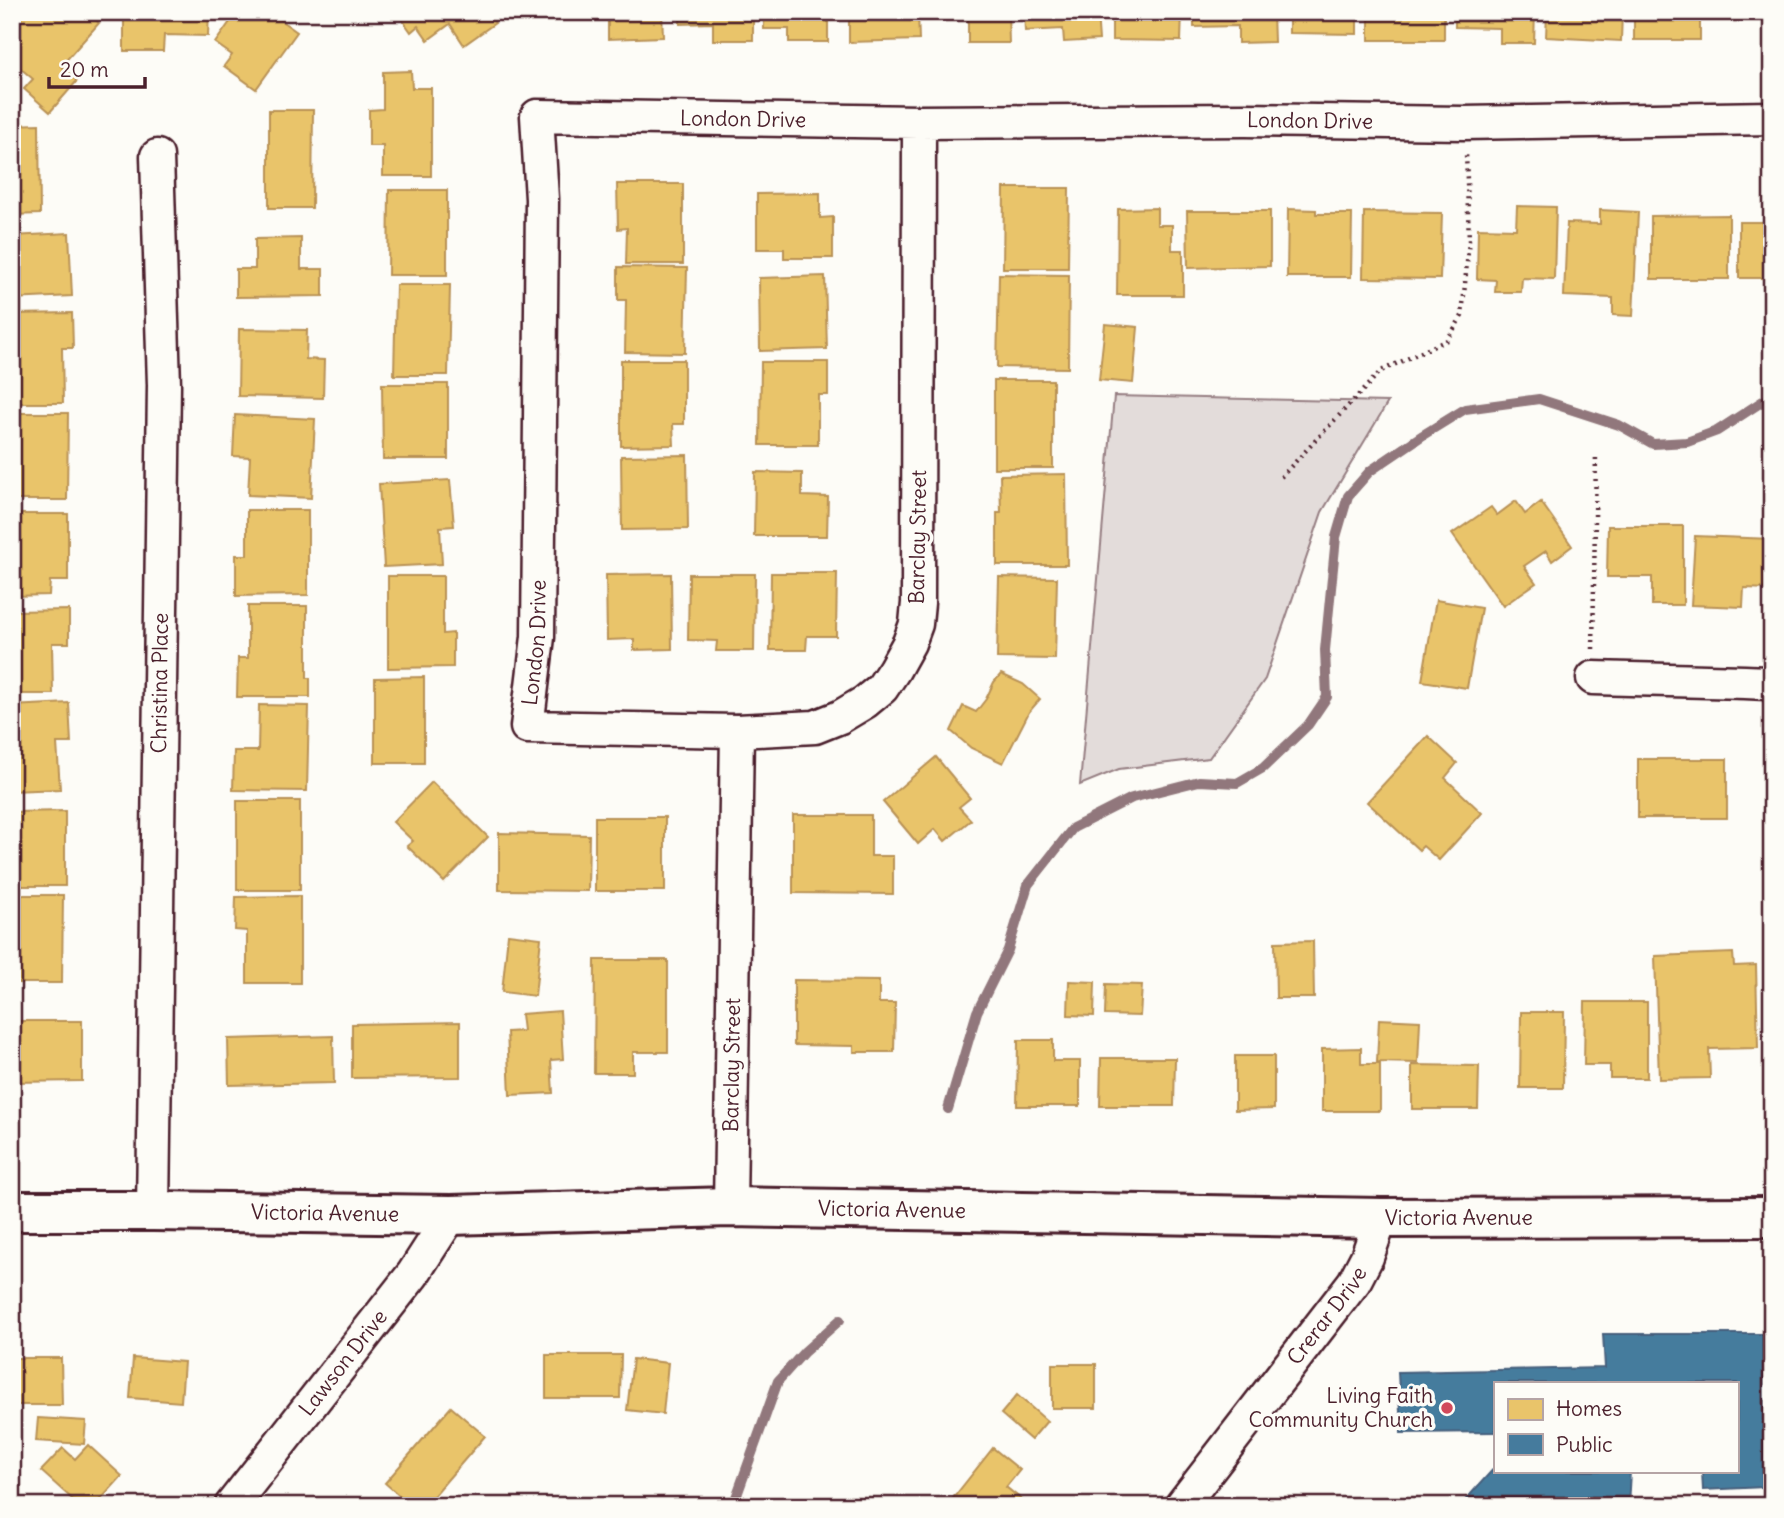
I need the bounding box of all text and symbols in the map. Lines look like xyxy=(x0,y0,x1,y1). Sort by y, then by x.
scale bar xyxy=(49,46,145,90)
text: 20 m xyxy=(60,56,109,83)
street label: London Drive xyxy=(680,104,806,133)
street label: London Drive xyxy=(1247,106,1373,135)
street label: Barclay Street xyxy=(903,470,932,604)
street label: London Drive xyxy=(516,580,552,707)
street label: Christina Place xyxy=(145,613,174,754)
street label: Barclay Street xyxy=(717,998,746,1132)
street label: Victoria Avenue xyxy=(818,1194,966,1224)
street label: Victoria Avenue xyxy=(251,1198,399,1227)
street label: Victoria Avenue xyxy=(1385,1204,1533,1231)
street label: Crerar Drive xyxy=(1281,1262,1373,1370)
street label: Lawson Drive xyxy=(293,1304,393,1421)
place label: Living Faith Community Church xyxy=(1248,1382,1433,1433)
legend xyxy=(1494,1382,1738,1472)
text: Homes xyxy=(1556,1395,1622,1422)
marker: Living Faith Community Church xyxy=(1439,1400,1455,1416)
text: Public xyxy=(1556,1431,1613,1458)

